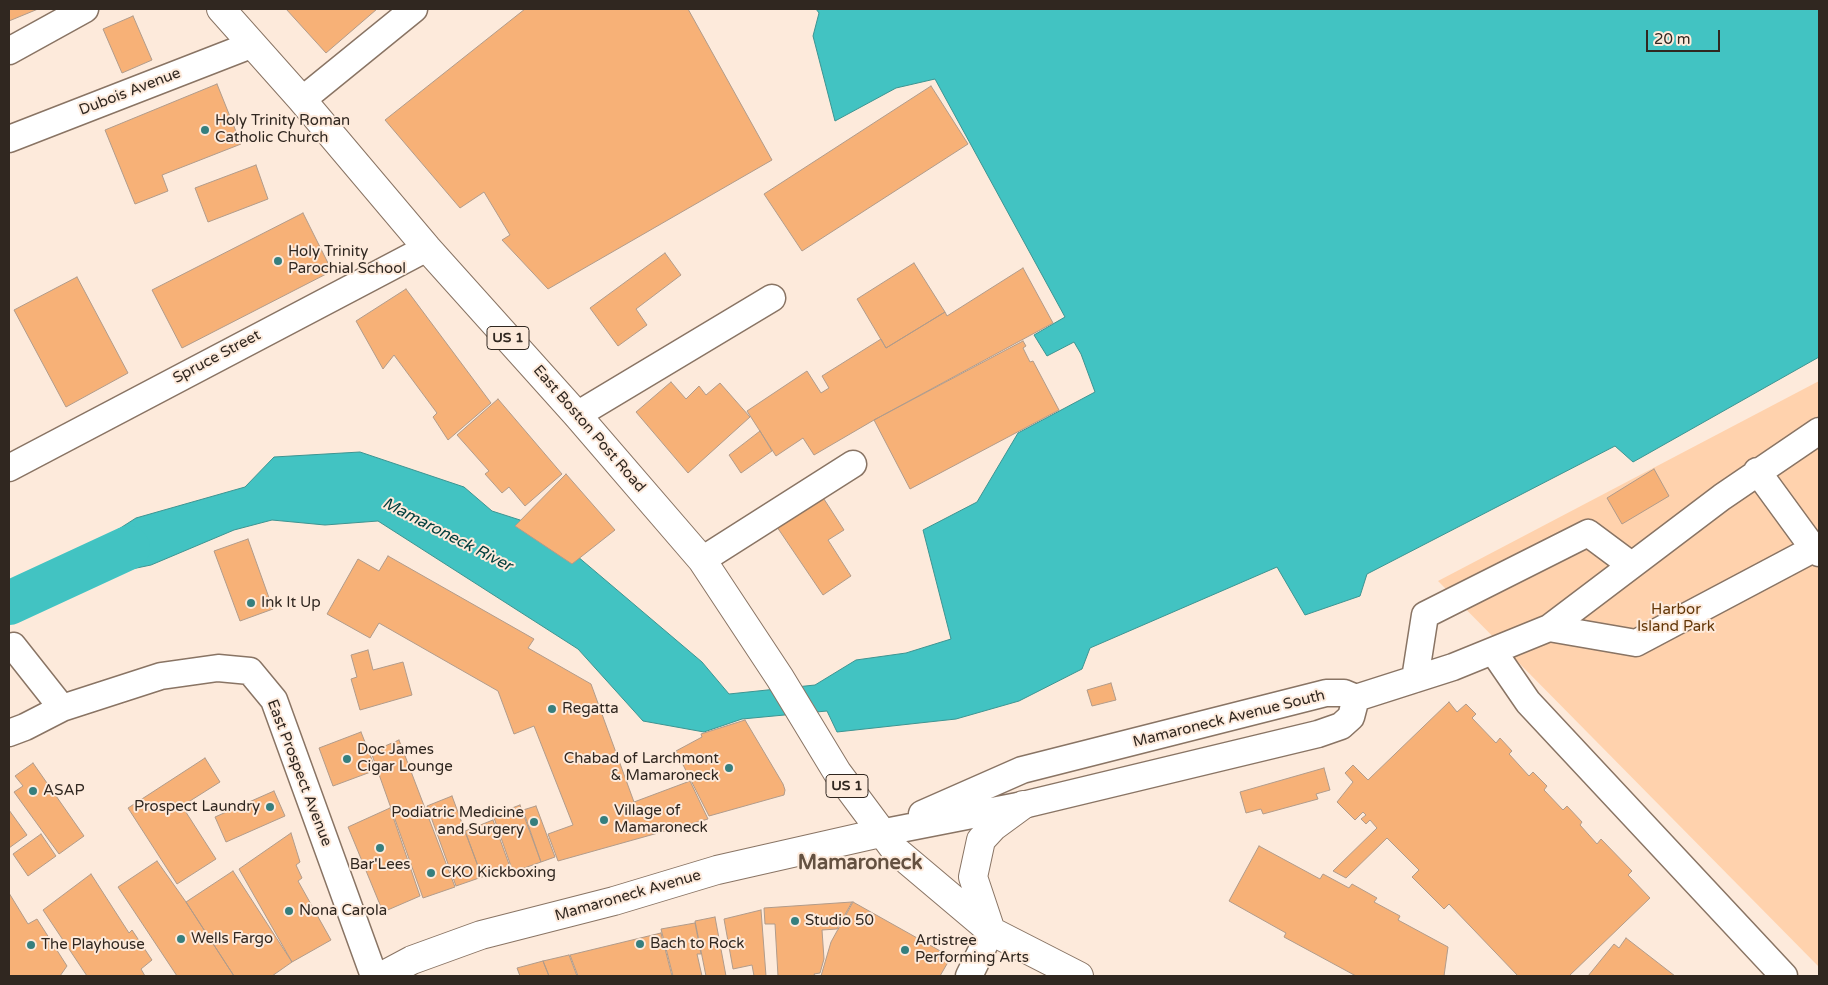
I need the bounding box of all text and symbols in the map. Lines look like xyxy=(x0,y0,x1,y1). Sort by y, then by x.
scale bar xyxy=(1648,20,1722,52)
text: 20 m xyxy=(1654,30,1691,48)
street label: Dubois Avenue xyxy=(77,64,183,120)
place label: Holy Trinity Roman Catholic Church xyxy=(215,112,350,147)
marker: Holy Trinity Roman Catholic Church xyxy=(199,124,211,136)
place label: Holy Trinity Parochial School xyxy=(288,243,406,278)
marker: Holy Trinity Parochial School xyxy=(272,255,284,267)
street label: Spruce Street xyxy=(170,326,264,388)
road number: US 1 xyxy=(487,326,529,349)
street label: East Boston Post Road xyxy=(529,362,649,496)
water label: Mamaroneck River xyxy=(379,494,515,576)
place label: Ink It Up xyxy=(261,594,321,612)
marker: Ink It Up xyxy=(245,597,257,609)
park label: Harbor Island Park xyxy=(1637,601,1715,636)
street label: Mamaroneck Avenue South xyxy=(1131,686,1327,752)
street label: East Prospect Avenue xyxy=(263,697,335,849)
place label: Regatta xyxy=(562,700,619,718)
marker: Regatta xyxy=(546,703,558,715)
place label: Doc James Cigar Lounge xyxy=(357,741,453,776)
place label: Chabad of Larchmont & Mamaroneck xyxy=(564,750,719,785)
marker: Doc James Cigar Lounge xyxy=(341,753,353,765)
marker: Chabad of Larchmont & Mamaroneck xyxy=(723,762,735,774)
road number: US 1 xyxy=(826,774,868,798)
place label: ASAP xyxy=(43,782,85,800)
marker: ASAP xyxy=(27,785,39,797)
place label: Prospect Laundry xyxy=(134,798,260,816)
marker: Prospect Laundry xyxy=(264,801,276,813)
place label: Village of Mamaroneck xyxy=(614,802,708,837)
place label: Podiatric Medicine and Surgery xyxy=(391,804,524,839)
marker: Village of Mamaroneck xyxy=(598,814,610,826)
marker: Podiatric Medicine and Surgery xyxy=(528,816,540,828)
marker: Bar'Lees xyxy=(374,842,386,854)
district label: Mamaroneck xyxy=(798,852,922,876)
place label: Bar'Lees xyxy=(350,856,410,874)
place label: CKO Kickboxing xyxy=(441,864,556,882)
marker: CKO Kickboxing xyxy=(425,867,437,879)
street label: Mamaroneck Avenue xyxy=(553,867,703,925)
place label: Nona Carola xyxy=(299,902,387,920)
marker: Nona Carola xyxy=(283,905,295,917)
place label: Studio 50 xyxy=(805,912,874,930)
marker: Studio 50 xyxy=(789,915,801,927)
place label: Wells Fargo xyxy=(191,930,273,948)
place label: Artistree Performing Arts xyxy=(915,932,1029,967)
marker: Wells Fargo xyxy=(175,933,187,945)
place label: Bach to Rock xyxy=(650,935,744,953)
place label: The Playhouse xyxy=(41,936,145,954)
marker: Bach to Rock xyxy=(634,938,646,950)
marker: The Playhouse xyxy=(25,939,37,951)
marker: Artistree Performing Arts xyxy=(899,944,911,956)

